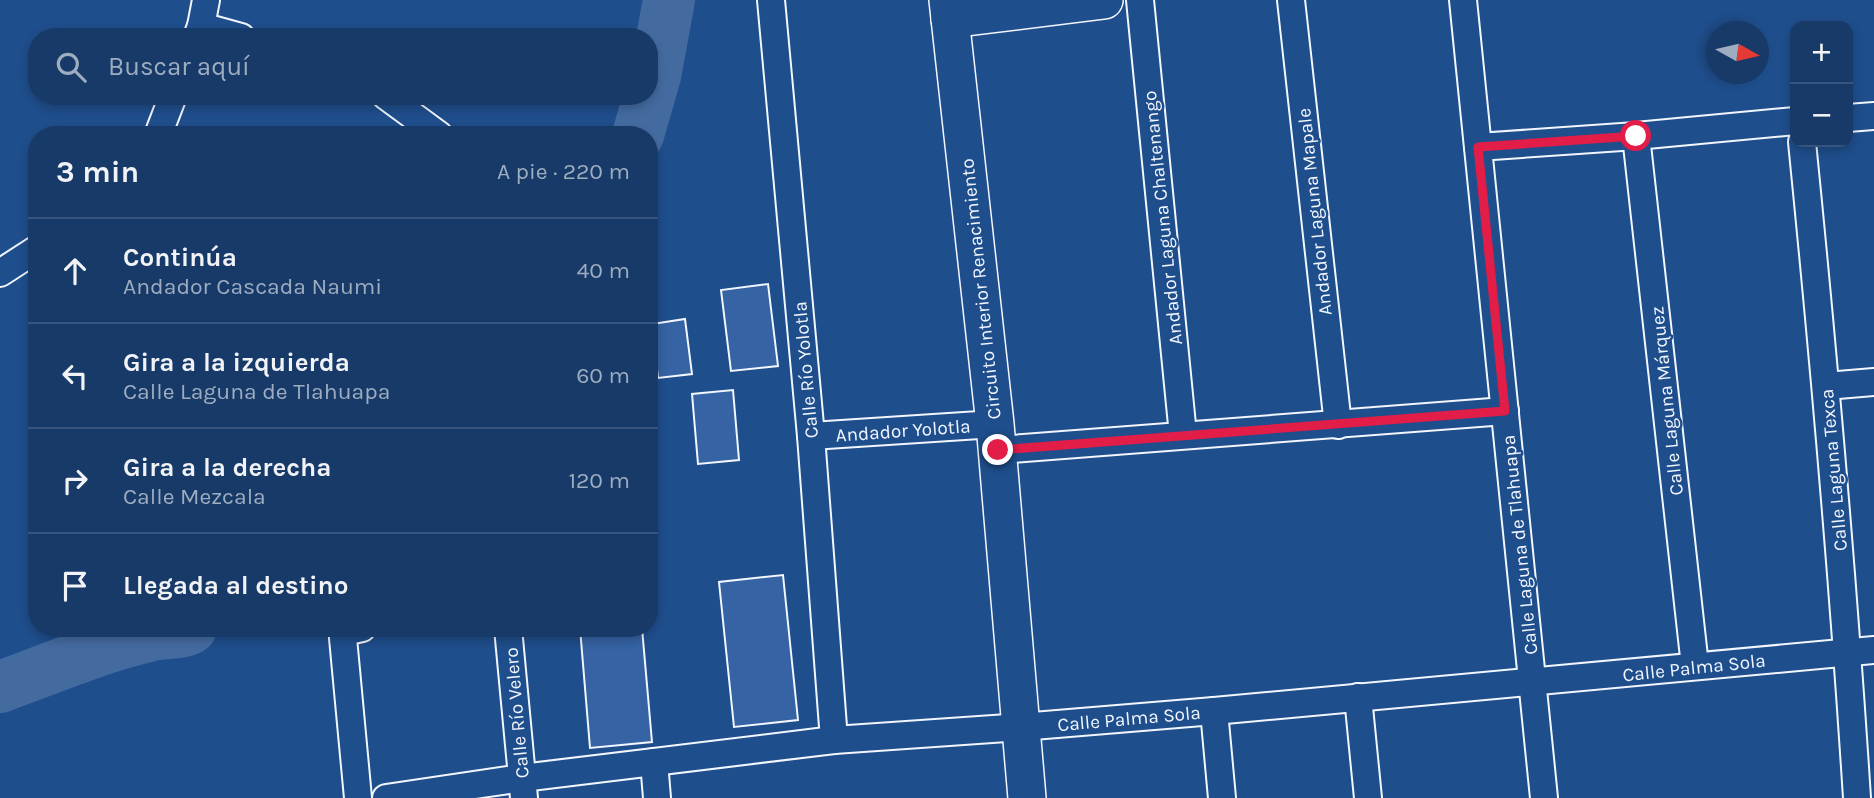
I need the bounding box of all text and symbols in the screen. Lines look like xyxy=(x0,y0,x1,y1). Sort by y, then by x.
north arrow xyxy=(1706,21,1769,84)
map controls xyxy=(1790,21,1853,147)
button: + xyxy=(1790,21,1853,84)
search box xyxy=(28,28,658,105)
icon: search xyxy=(52,48,90,86)
text: Buscar aquí xyxy=(108,51,250,82)
button: − xyxy=(1790,84,1853,147)
street label: Andador Laguna Chaltenango xyxy=(1139,90,1187,346)
street label: Andador Laguna Mapale xyxy=(1293,107,1337,317)
route start xyxy=(1620,120,1651,151)
text: 3 min xyxy=(56,154,139,190)
street label: Circuito Interior Renacimiento xyxy=(956,157,1006,420)
text: A pie · 220 m xyxy=(497,158,630,185)
text: Continúa xyxy=(123,242,237,273)
icon: ahead xyxy=(56,252,94,290)
text: 40 m xyxy=(577,257,630,284)
text: Andador Cascada Naumi xyxy=(123,273,382,300)
street label: Calle Río Yolotla xyxy=(789,301,823,439)
street label: Calle Laguna Márquez xyxy=(1646,305,1688,496)
text: Gira a la izquierda xyxy=(123,347,350,378)
icon: left xyxy=(56,357,94,395)
text: 60 m xyxy=(576,362,630,389)
text: Calle Laguna de Tlahuapa xyxy=(123,378,390,405)
street label: Calle Laguna Texca xyxy=(1816,388,1852,552)
street label: Andador Yolotla xyxy=(835,415,971,447)
route end xyxy=(982,434,1013,465)
street label: Calle Laguna de Tlahuapa xyxy=(1498,434,1542,656)
text: Gira a la derecha xyxy=(123,452,332,483)
icon: right xyxy=(56,462,94,500)
text: 120 m xyxy=(568,467,630,494)
text: Calle Mezcala xyxy=(123,483,266,510)
icon: arrive xyxy=(56,567,94,605)
text: Llegada al destino xyxy=(123,570,349,601)
street label: Calle Río Velero xyxy=(500,647,534,779)
street label: Calle Palma Sola xyxy=(1621,650,1767,686)
street label: Calle Palma Sola xyxy=(1057,702,1202,736)

